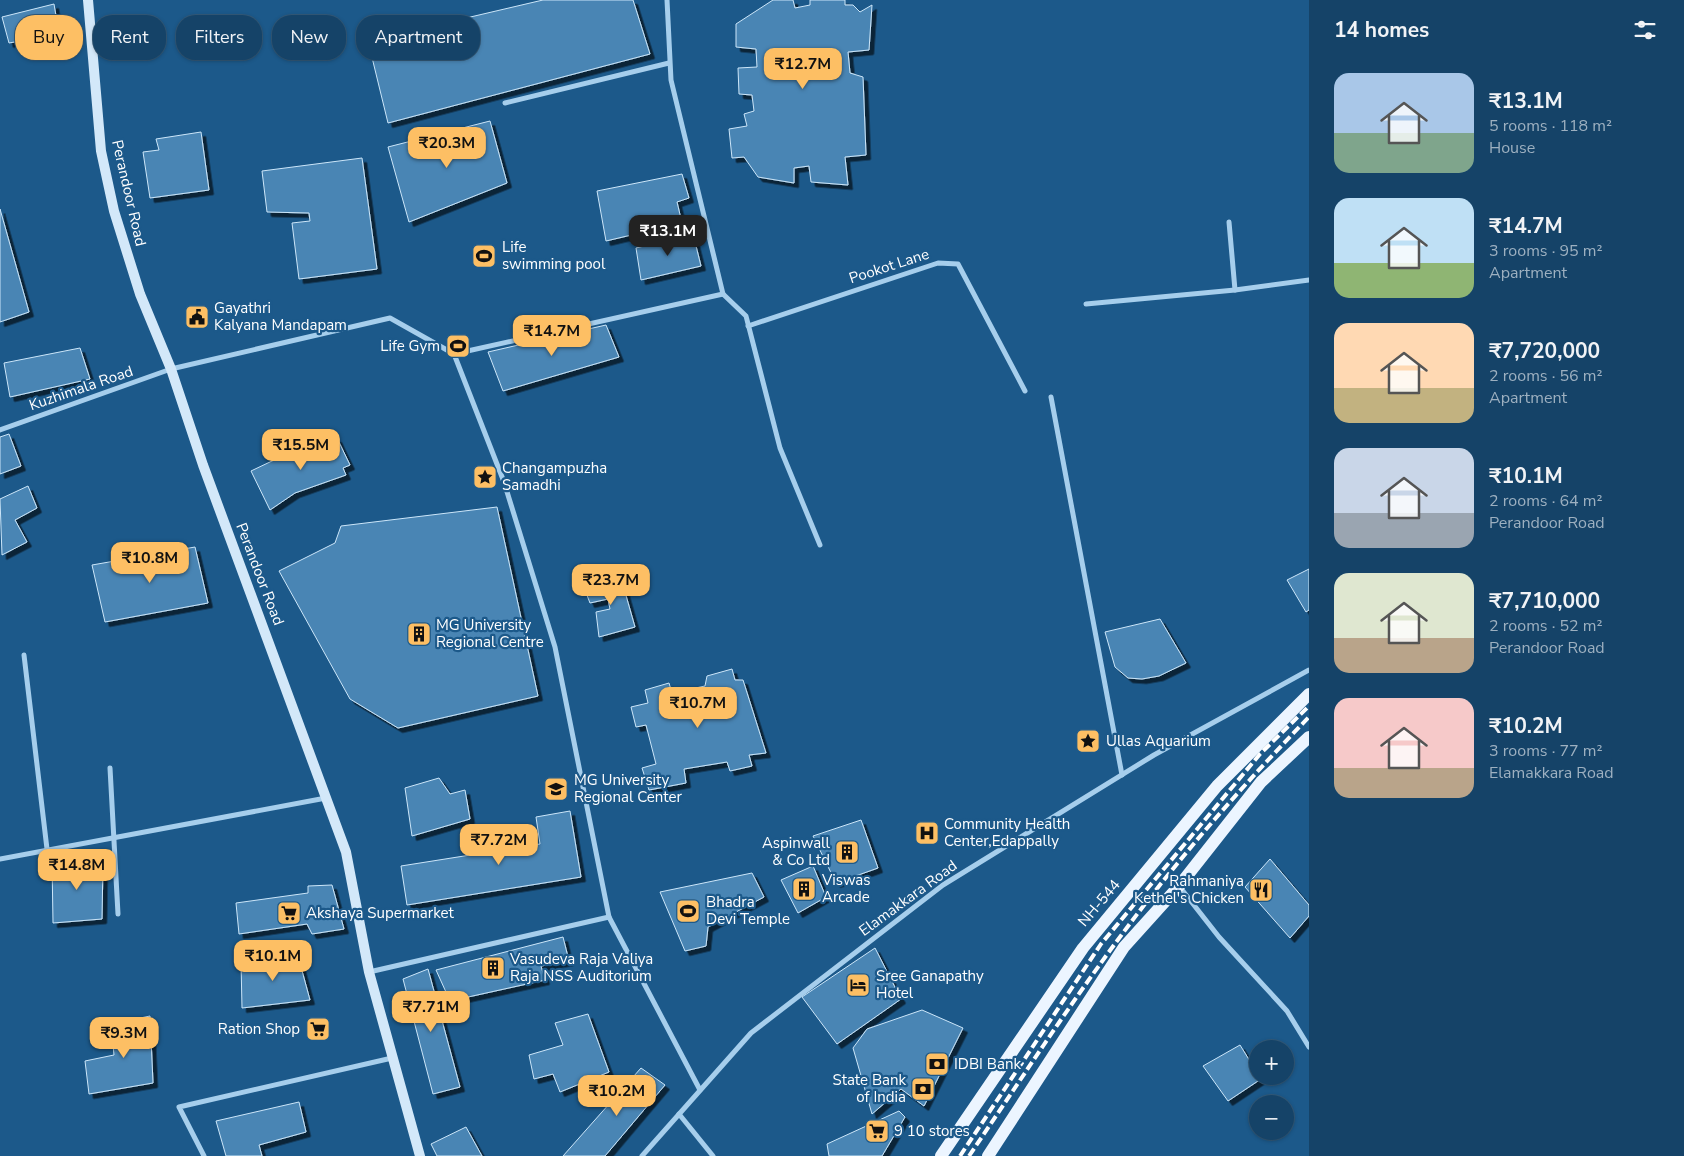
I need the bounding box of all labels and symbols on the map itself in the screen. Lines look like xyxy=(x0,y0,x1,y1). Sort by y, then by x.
pin: ₹12.7M xyxy=(762,48,844,90)
pin: ₹20.3M xyxy=(406,126,488,169)
street label: Perandoor Road xyxy=(107,138,151,248)
pin: ₹13.1M xyxy=(627,214,709,257)
place label: Life swimming pool xyxy=(502,237,606,274)
sports icon: Life swimming pool xyxy=(471,243,497,269)
street label: Pookot Lane xyxy=(846,244,932,288)
place label: Gayathri Kalyana Mandapam xyxy=(214,298,347,335)
public building icon: Gayathri Kalyana Mandapam xyxy=(184,304,210,330)
pin: ₹14.7M xyxy=(511,314,593,357)
sports icon: Life Gym xyxy=(445,333,471,359)
place label: Life Gym xyxy=(380,336,440,356)
street label: Kuzhimala Road xyxy=(26,361,136,415)
pin: ₹15.5M xyxy=(260,428,342,471)
place label: Changampuzha Samadhi xyxy=(502,458,607,495)
place icon: Changampuzha Samadhi xyxy=(472,464,498,490)
street label: Perandoor Road xyxy=(231,520,289,628)
pin: ₹10.8M xyxy=(109,542,191,584)
pin: ₹23.7M xyxy=(570,564,652,606)
place label: MG University Regional Centre xyxy=(436,615,544,652)
building icon: MG University Regional Centre xyxy=(406,621,432,647)
pin: ₹10.7M xyxy=(657,686,739,729)
place icon: Ullas Aquarium xyxy=(1075,728,1101,754)
place label: Ullas Aquarium xyxy=(1106,731,1211,751)
place label: MG University Regional Center xyxy=(574,770,682,807)
school or university icon: MG University Regional Center xyxy=(543,776,569,802)
place label: Community Health Center,Edappally xyxy=(944,814,1070,851)
hospital icon: Community Health Center,Edappally xyxy=(914,820,940,846)
pin: ₹7.72M xyxy=(458,824,540,866)
place label: Aspinwall & Co Ltd xyxy=(762,833,831,870)
building icon: Aspinwall & Co Ltd xyxy=(834,839,860,865)
pin: ₹14.8M xyxy=(36,848,118,891)
street label: Elamakkara Road xyxy=(855,856,961,940)
place label: Viswas Arcade xyxy=(821,870,871,907)
place label: Rahmaniya Kethel's Chicken xyxy=(1134,871,1244,908)
street label: NH-544 xyxy=(1073,875,1125,931)
building icon: Viswas Arcade xyxy=(791,876,817,902)
restaurant icon: Rahmaniya Kethel's Chicken xyxy=(1248,877,1274,903)
place label: Bhadra Devi Temple xyxy=(706,892,790,929)
sports icon: Bhadra Devi Temple xyxy=(675,898,701,924)
supermarket icon: Akshaya Supermarket xyxy=(276,900,302,926)
place label: Akshaya Supermarket xyxy=(306,903,454,923)
pin: ₹10.1M xyxy=(232,940,314,982)
place label: Vasudeva Raja Valiya Raja NSS Auditorium xyxy=(509,949,653,986)
building icon: Vasudeva Raja Valiya Raja NSS Auditorium xyxy=(480,955,506,981)
place label: Sree Ganapathy Hotel xyxy=(876,966,984,1003)
hotel icon: Sree Ganapathy Hotel xyxy=(845,972,871,998)
pin: ₹7.71M xyxy=(390,990,472,1033)
pin: ₹9.3M xyxy=(89,1016,159,1059)
supermarket icon: Ration Shop xyxy=(305,1016,331,1042)
place label: Ration Shop xyxy=(218,1019,300,1039)
bank icon: IDBI Bank xyxy=(924,1051,950,1077)
place label: IDBI Bank xyxy=(954,1054,1021,1074)
place label: State Bank of India xyxy=(832,1070,906,1107)
pin: ₹10.2M xyxy=(576,1074,658,1117)
bank icon: State Bank of India xyxy=(910,1076,936,1102)
supermarket icon: 9 10 stores xyxy=(864,1118,890,1144)
place label: 9 10 stores xyxy=(894,1121,970,1141)

